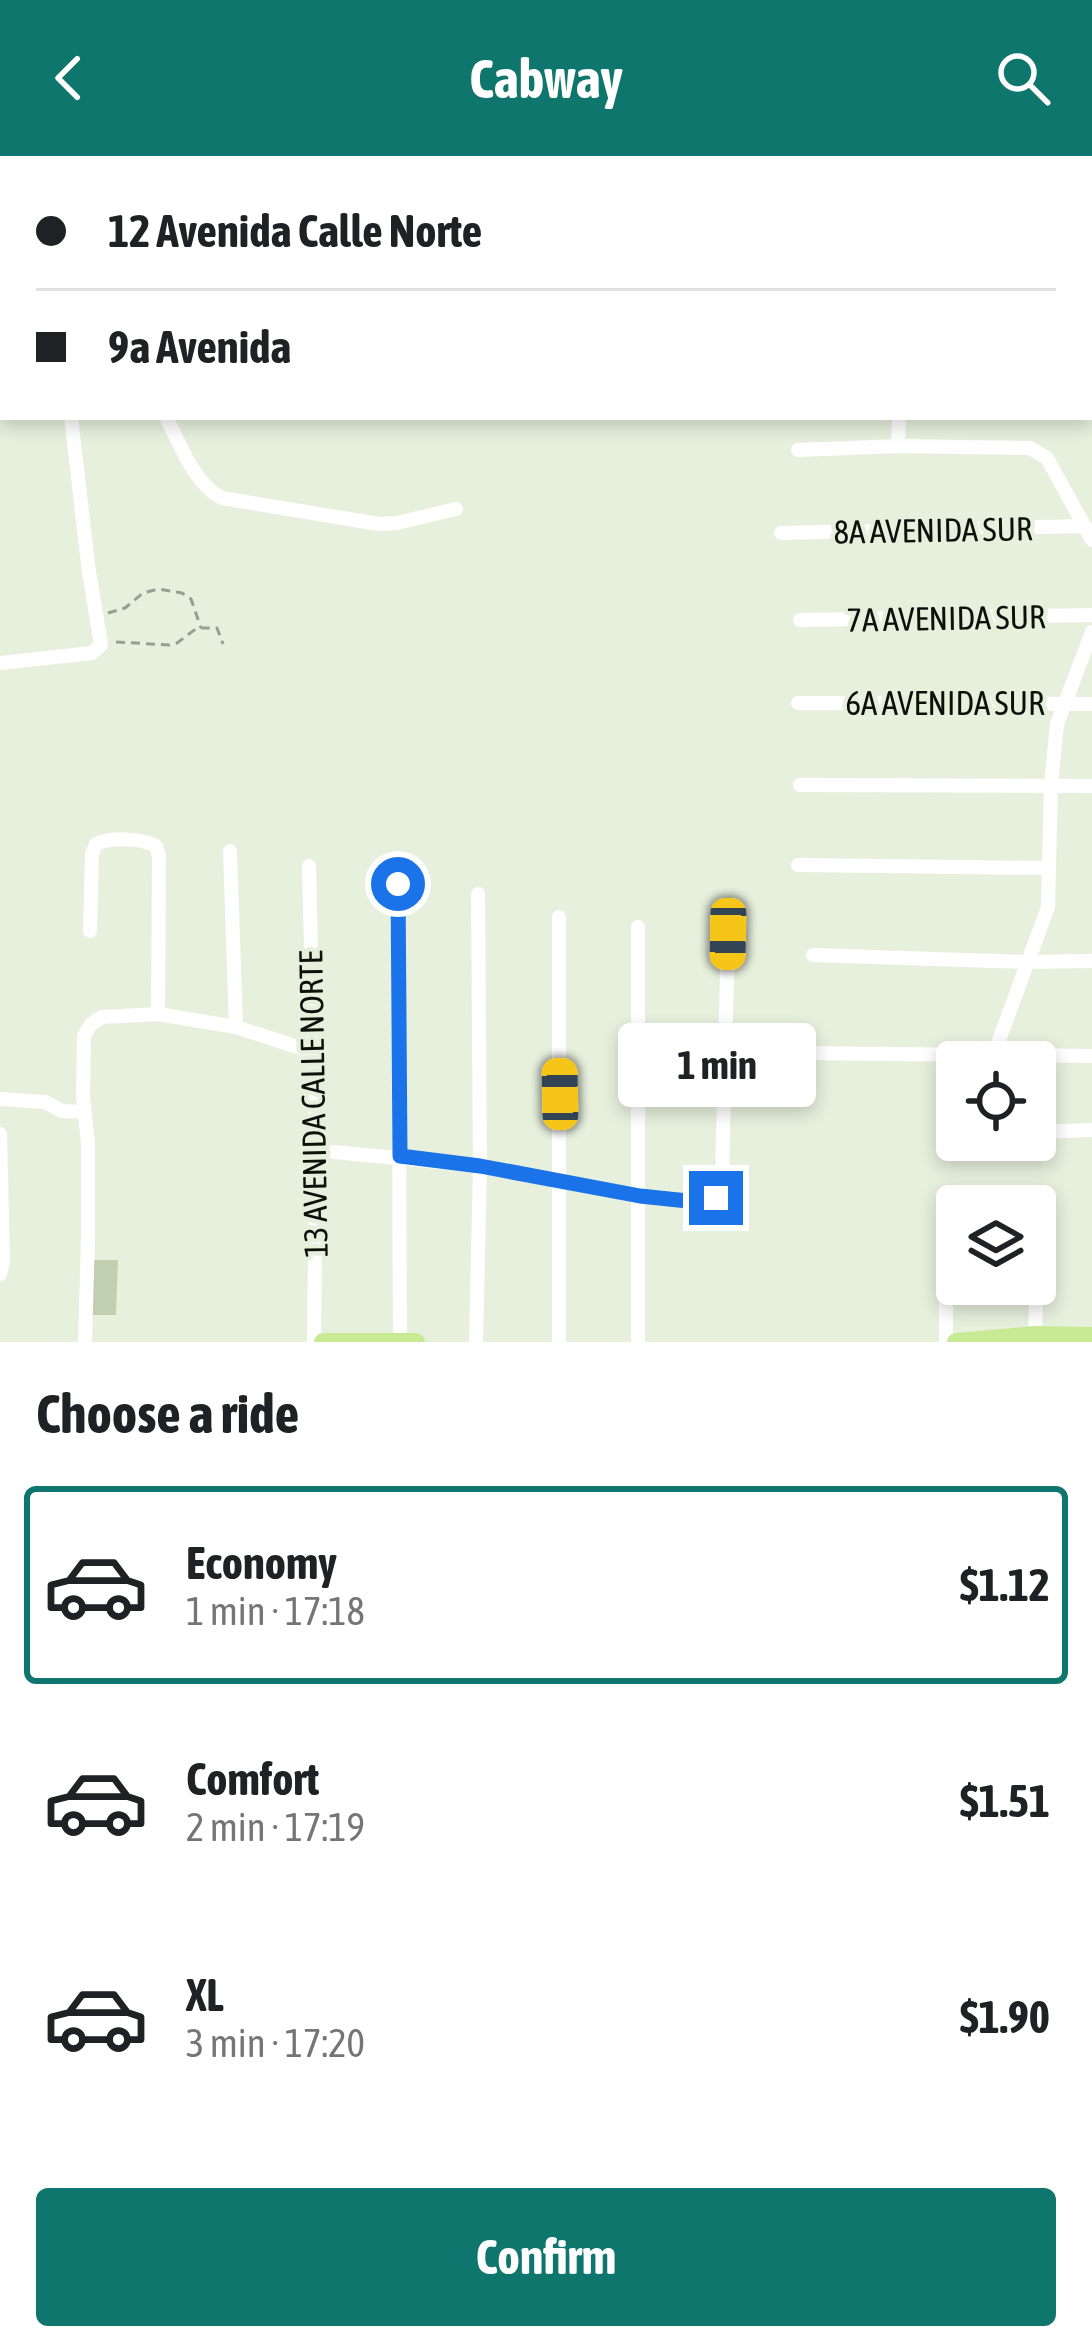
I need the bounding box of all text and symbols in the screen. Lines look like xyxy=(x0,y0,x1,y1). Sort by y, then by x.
icon: back xyxy=(36,45,102,111)
icon: search xyxy=(990,45,1056,111)
text: Cabway xyxy=(469,48,623,109)
text: 12 Avenida Calle Norte xyxy=(108,205,482,257)
text: 9a Avenida xyxy=(108,321,291,373)
street label: 8A AVENIDA SUR xyxy=(833,509,1033,551)
street label: 7A AVENIDA SUR xyxy=(846,597,1046,639)
street label: 6A AVENIDA SUR xyxy=(846,684,1045,722)
route start xyxy=(371,857,425,911)
car xyxy=(709,898,747,970)
street label: 13 AVENIDA CALLE NORTE xyxy=(291,950,335,1258)
callout: 1 min xyxy=(617,1024,815,1108)
map controls xyxy=(936,1041,1056,1305)
button: locate xyxy=(936,1041,1056,1161)
text: 1 min xyxy=(677,1043,757,1087)
car xyxy=(541,1058,579,1130)
route end xyxy=(689,1171,743,1225)
button: layers xyxy=(936,1185,1056,1305)
text: Choose a ride xyxy=(36,1383,299,1444)
icon: car xyxy=(42,1531,150,1639)
text: Economy xyxy=(186,1537,337,1589)
text: $1.12 xyxy=(960,1559,1050,1611)
text: 1 min · 17:18 xyxy=(186,1589,365,1633)
icon: car xyxy=(42,1747,150,1855)
text: Comfort xyxy=(186,1753,319,1805)
text: $1.51 xyxy=(960,1775,1050,1827)
text: 2 min · 17:19 xyxy=(186,1805,365,1849)
icon: car xyxy=(42,1963,150,2071)
text: XL xyxy=(186,1969,224,2021)
text: $1.90 xyxy=(960,1991,1050,2043)
text: 3 min · 17:20 xyxy=(186,2021,365,2065)
button: Confirm xyxy=(36,2188,1056,2326)

